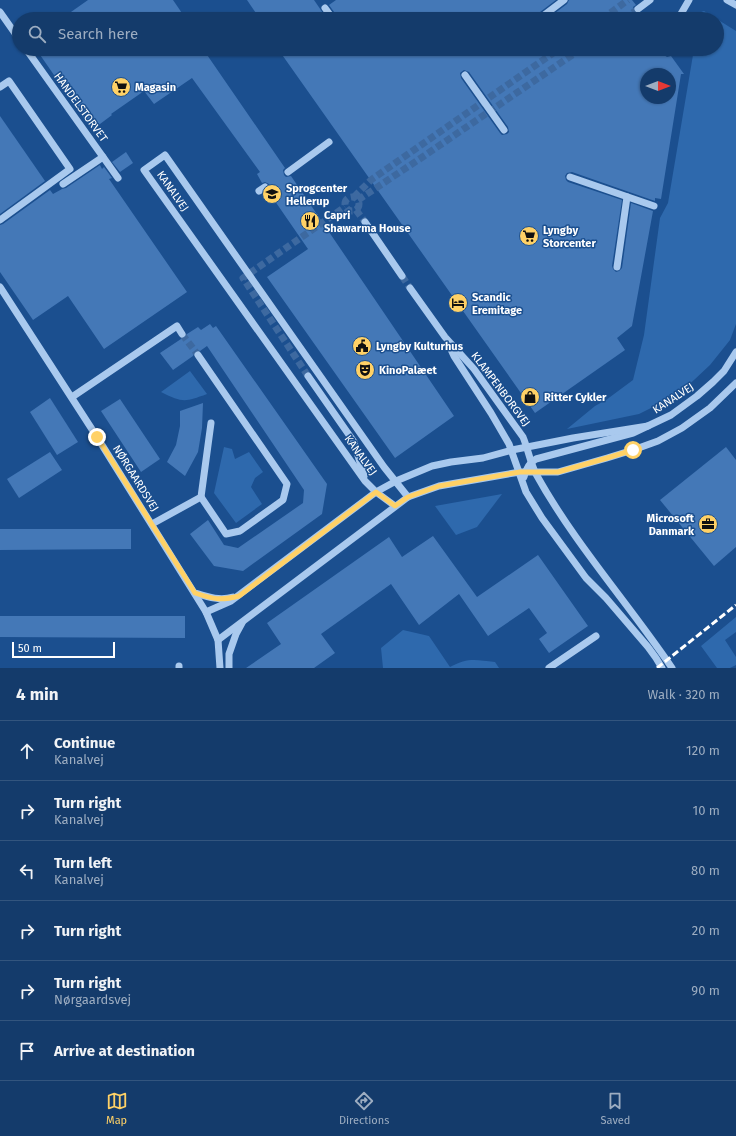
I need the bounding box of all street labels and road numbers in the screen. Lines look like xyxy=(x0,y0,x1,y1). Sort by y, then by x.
street label: HANDELSTORVET xyxy=(51,70,110,145)
street label: KANALVEJ xyxy=(154,169,191,214)
street label: KLAMPENBORGVEJ xyxy=(468,350,533,429)
street label: KANALVEJ xyxy=(650,380,696,417)
street label: KANALVEJ xyxy=(342,433,380,478)
street label: NØRGAARDSVEJ xyxy=(110,443,161,514)

